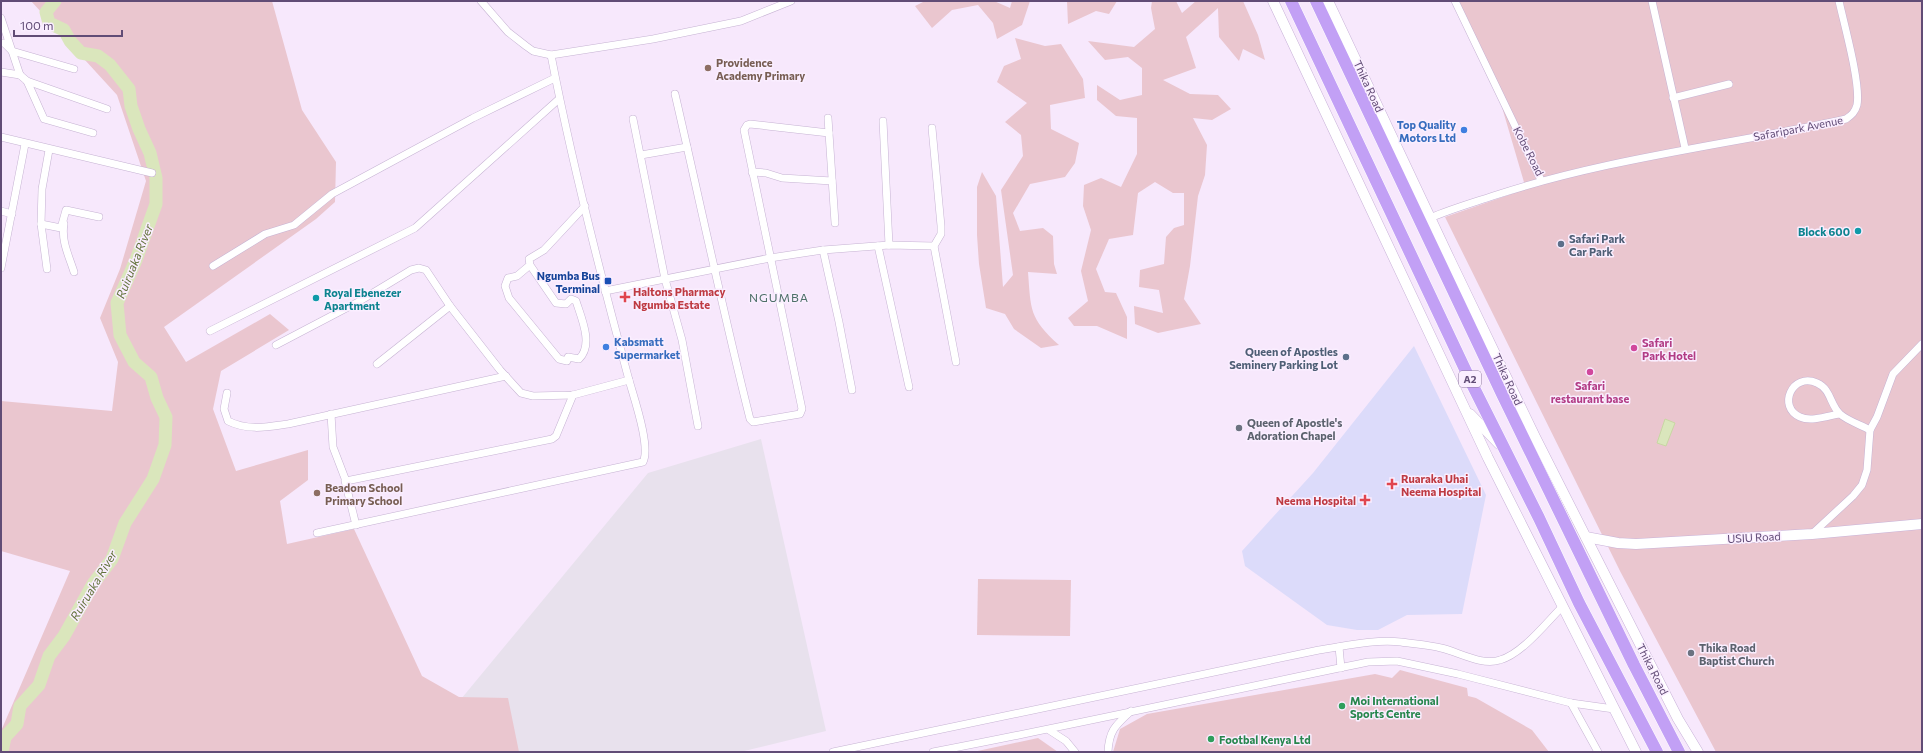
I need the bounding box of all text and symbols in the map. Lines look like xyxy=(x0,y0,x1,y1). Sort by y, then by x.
scale bar xyxy=(14,12,122,38)
text: 100 m xyxy=(20,18,54,32)
place label: Providence Academy Primary xyxy=(716,56,805,82)
street label: Thika Road xyxy=(1351,58,1387,114)
marker: Providence Academy Primary xyxy=(703,63,713,73)
street label: Safaripark Avenue xyxy=(1752,113,1844,143)
place label: Top Quality Motors Ltd xyxy=(1397,118,1456,144)
street label: Kobe Road xyxy=(1511,124,1547,178)
marker: Top Quality Motors Ltd xyxy=(1459,125,1469,135)
water label: Ruiruaka River xyxy=(113,221,156,300)
place label: Block 600 xyxy=(1798,225,1850,238)
marker: Block 600 xyxy=(1853,226,1863,236)
place label: Safari Park Car Park xyxy=(1569,232,1626,258)
marker: Safari Park Car Park xyxy=(1556,239,1566,249)
place label: Ngumba Bus Terminal xyxy=(537,269,600,295)
marker: Ngumba Bus Terminal xyxy=(603,276,613,286)
place label: Haltons Pharmacy Ngumba Estate xyxy=(633,285,725,311)
place label: Royal Ebenezer Apartment xyxy=(324,286,402,312)
district label: NGUMBA xyxy=(749,290,809,304)
marker: Haltons Pharmacy Ngumba Estate xyxy=(620,292,630,302)
marker: Royal Ebenezer Apartment xyxy=(311,293,321,303)
place label: Kabsmatt Supermarket xyxy=(614,335,680,361)
place label: Safari Park Hotel xyxy=(1642,336,1696,362)
marker: Kabsmatt Supermarket xyxy=(601,342,611,352)
marker: Safari Park Hotel xyxy=(1629,343,1639,353)
place label: Queen of Apostles Seminery Parking Lot xyxy=(1229,345,1338,371)
street label: Thika Road xyxy=(1490,351,1526,407)
marker: Queen of Apostles Seminery Parking Lot xyxy=(1341,352,1351,362)
marker: Safari restaurant base xyxy=(1585,367,1595,377)
road number: A2 xyxy=(1459,371,1481,387)
place label: Safari restaurant base xyxy=(1551,379,1629,405)
place label: Queen of Apostle's Adoration Chapel xyxy=(1247,416,1342,442)
marker: Queen of Apostle's Adoration Chapel xyxy=(1234,423,1244,433)
place label: Ruaraka Uhai Neema Hospital xyxy=(1401,472,1481,498)
marker: Ruaraka Uhai Neema Hospital xyxy=(1386,478,1398,490)
place label: Beadom School Primary School xyxy=(325,481,403,507)
marker: Beadom School Primary School xyxy=(312,488,322,498)
place label: Neema Hospital xyxy=(1276,494,1356,507)
marker: Neema Hospital xyxy=(1359,494,1371,506)
street label: USIU Road xyxy=(1727,529,1781,545)
water label: Ruiruaka River xyxy=(67,547,120,622)
street label: Thika Road xyxy=(1635,641,1671,697)
place label: Thika Road Baptist Church xyxy=(1699,641,1774,667)
marker: Thika Road Baptist Church xyxy=(1686,648,1696,658)
place label: Moi International Sports Centre xyxy=(1350,694,1439,720)
marker: Moi International Sports Centre xyxy=(1337,701,1347,711)
place label: Footbal Kenya Ltd xyxy=(1219,733,1311,746)
marker: Footbal Kenya Ltd xyxy=(1206,734,1216,744)

